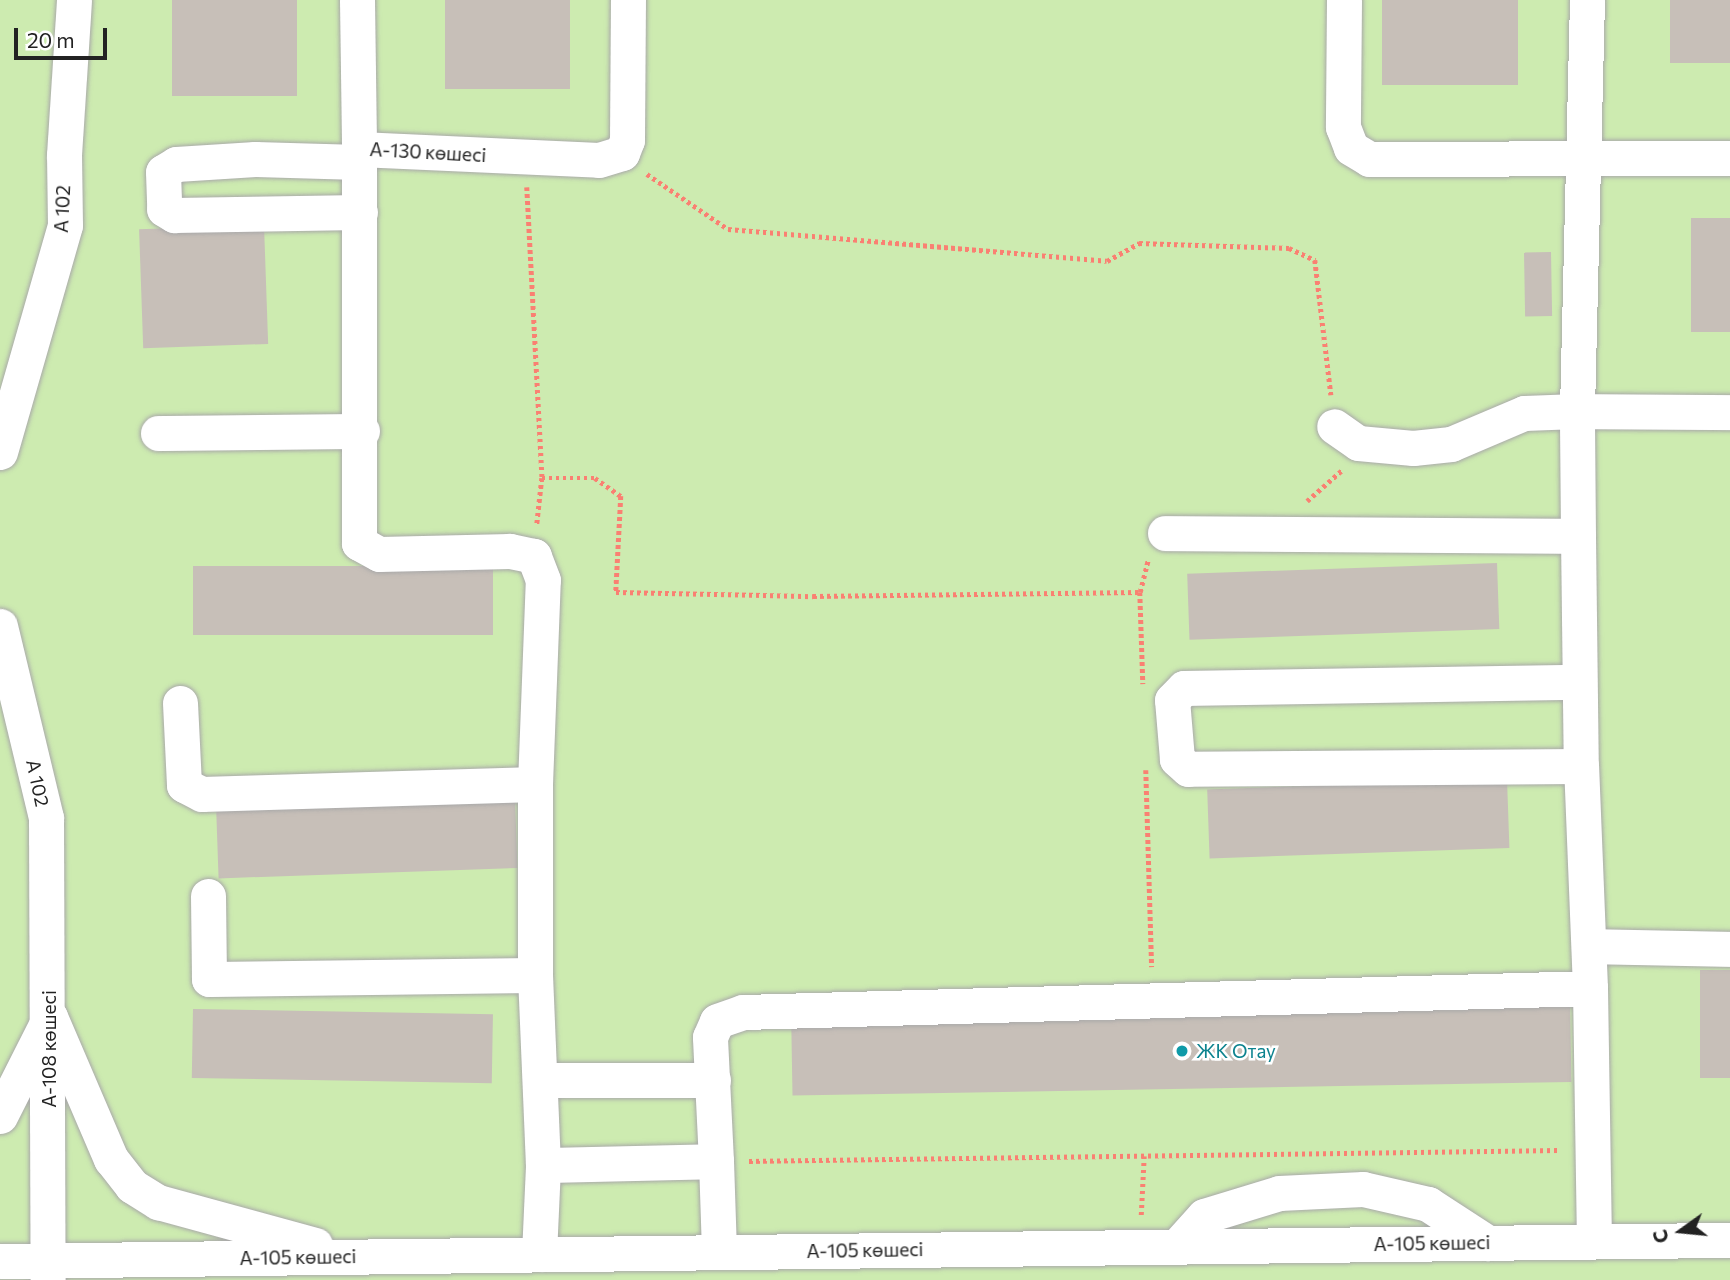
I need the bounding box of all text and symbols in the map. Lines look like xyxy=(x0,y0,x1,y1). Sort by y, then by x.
scale bar xyxy=(18,14,110,58)
text: 20 m xyxy=(27,27,75,52)
street label: А-130 көшесі xyxy=(369,138,487,166)
street label: А 102 xyxy=(49,185,75,233)
street label: А 102 xyxy=(22,757,54,809)
street label: А-108 көшесі xyxy=(38,990,60,1108)
place label: ЖК Отау xyxy=(1196,1040,1276,1062)
marker: ЖК Отау xyxy=(1174,1043,1190,1059)
north arrow xyxy=(1646,1196,1716,1266)
text: С xyxy=(1647,1227,1673,1246)
street label: А-105 көшесі xyxy=(1373,1231,1491,1255)
street label: А-105 көшесі xyxy=(806,1238,924,1262)
street label: А-105 көшесі xyxy=(239,1245,357,1269)

